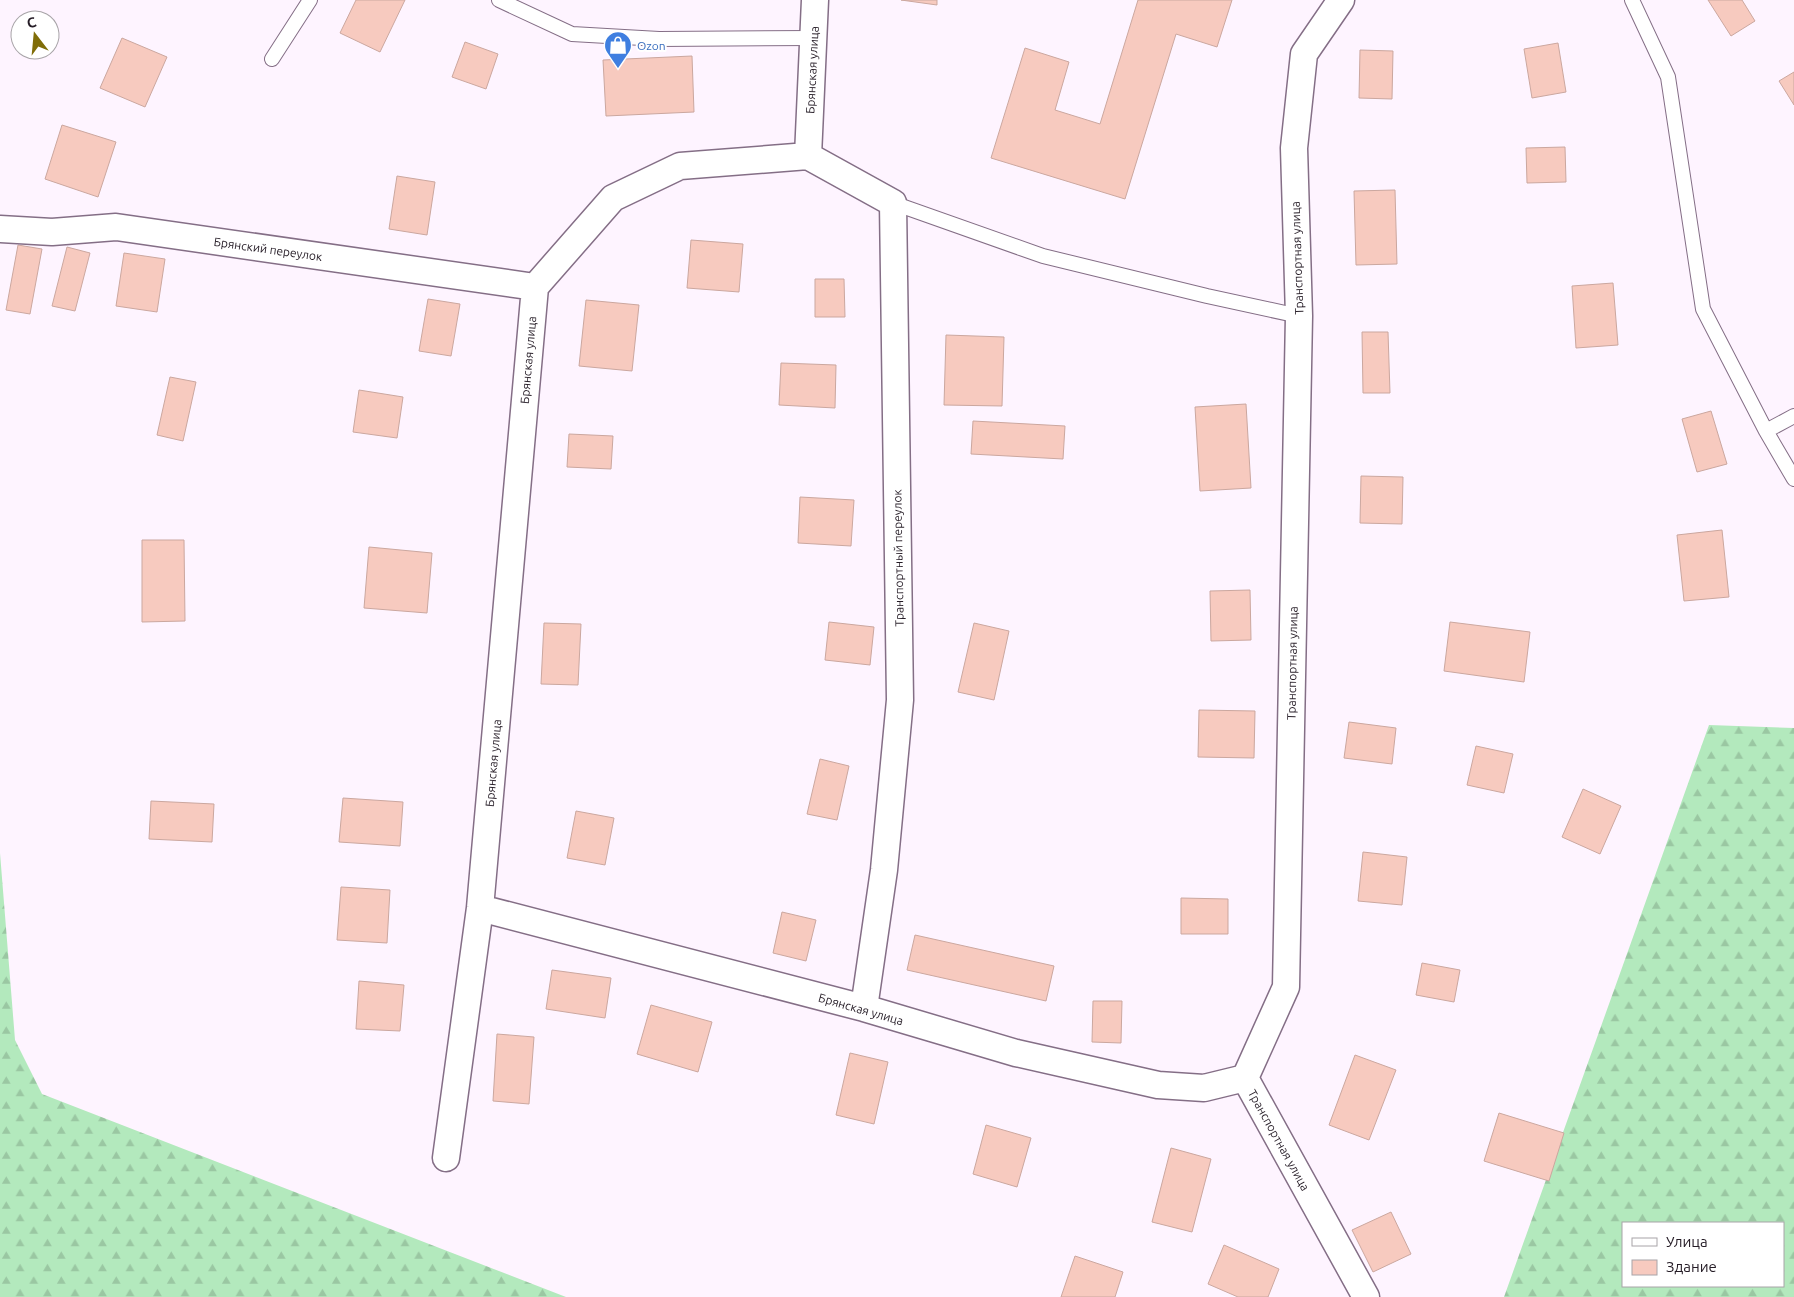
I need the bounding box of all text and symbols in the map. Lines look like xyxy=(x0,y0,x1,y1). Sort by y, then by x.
north arrow xyxy=(10,10,60,60)
text: С xyxy=(25,14,38,31)
street label: Брянская улица xyxy=(803,26,821,114)
shop icon: Ozon xyxy=(603,30,633,69)
place label: Ozon xyxy=(637,39,666,52)
street label: Транспортная улица xyxy=(1289,201,1305,315)
street label: Брянский переулок xyxy=(213,235,323,263)
street label: Брянская улица xyxy=(518,316,538,404)
street label: Транспортный переулок xyxy=(890,489,906,627)
street label: Транспортная улица xyxy=(1285,606,1299,720)
street label: Брянская улица xyxy=(483,719,503,807)
street label: Брянская улица xyxy=(817,991,905,1027)
street label: Транспортная улица xyxy=(1246,1087,1312,1193)
legend xyxy=(1622,1222,1784,1287)
text: Улица xyxy=(1666,1233,1708,1250)
text: Здание xyxy=(1666,1258,1717,1275)

